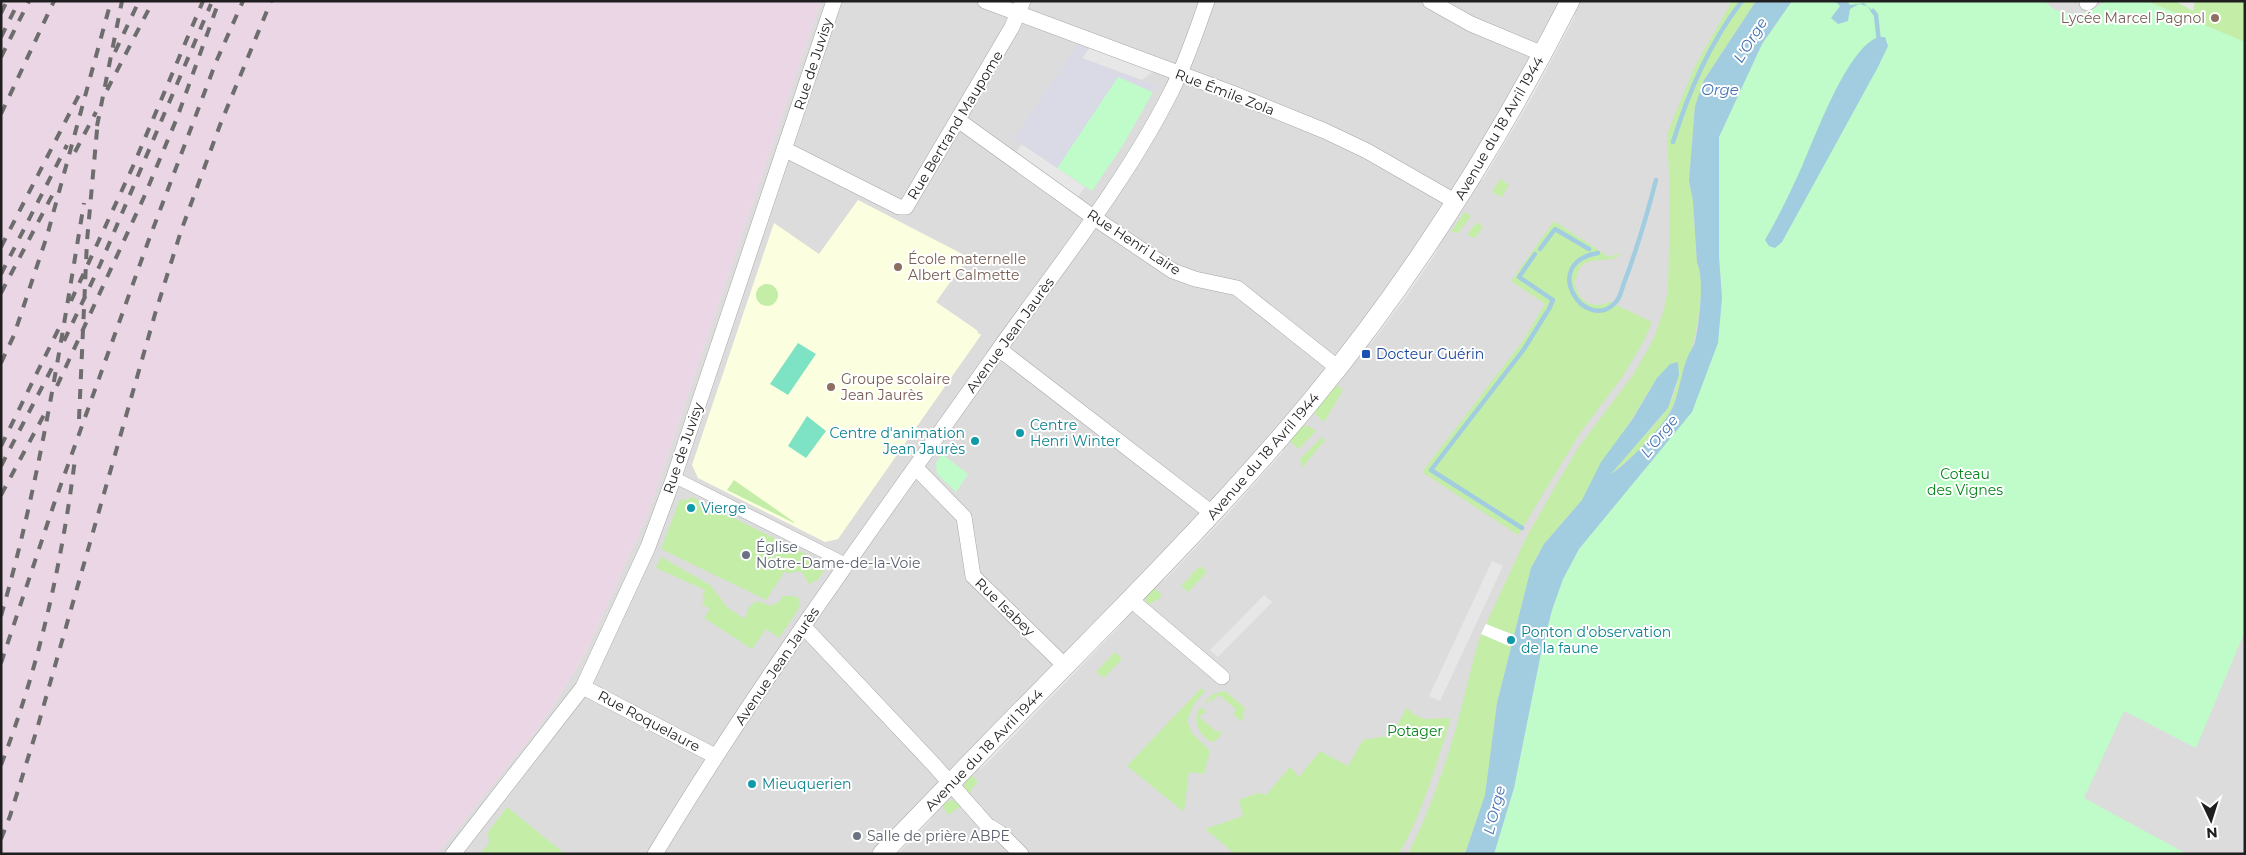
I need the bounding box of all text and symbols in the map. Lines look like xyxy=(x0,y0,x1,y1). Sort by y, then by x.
place label: Lycée Marcel Pagnol xyxy=(2061,9,2205,27)
marker: Lycée Marcel Pagnol xyxy=(2209,12,2221,24)
water label: L'Orge xyxy=(1729,14,1771,66)
street label: Rue de Juvisy xyxy=(790,15,836,112)
street label: Rue Bertrand Maupome xyxy=(903,47,1007,203)
street label: Avenue du 18 Avril 1944 xyxy=(1451,52,1548,203)
street label: Rue Émile Zola xyxy=(1173,65,1277,119)
water label: Orge xyxy=(1701,80,1739,99)
street label: Rue Henri Laire xyxy=(1084,205,1184,279)
place label: École maternelle Albert Calmette xyxy=(908,250,1026,284)
marker: École maternelle Albert Calmette xyxy=(892,261,904,273)
street label: Avenue Jean Jaurès xyxy=(962,274,1058,396)
place label: Docteur Guérin xyxy=(1376,345,1484,363)
marker: Docteur Guérin xyxy=(1360,348,1372,360)
place label: Groupe scolaire Jean Jaurès xyxy=(840,370,950,404)
marker: Groupe scolaire Jean Jaurès xyxy=(825,381,837,393)
street label: Avenue du 18 Avril 1944 xyxy=(1203,388,1324,523)
street label: Rue de Juvisy xyxy=(659,400,707,496)
water label: L'Orge xyxy=(1636,411,1682,461)
place label: Centre Henri Winter xyxy=(1030,416,1121,450)
place label: Centre d'animation Jean Jaurès xyxy=(830,424,965,458)
marker: Centre Henri Winter xyxy=(1014,427,1026,439)
marker: Centre d'animation Jean Jaurès xyxy=(969,435,981,447)
park label: Coteau des Vignes xyxy=(1927,465,2003,499)
place label: Vierge xyxy=(701,499,746,517)
marker: Vierge xyxy=(685,502,697,514)
place label: Église Notre-Dame-de-la-Voie xyxy=(756,538,921,572)
marker: Église Notre-Dame-de-la-Voie xyxy=(740,549,752,561)
street label: Rue Isabey xyxy=(971,574,1039,640)
street label: Avenue Jean Jaurès xyxy=(731,603,823,728)
place label: Ponton d'observation de la faune xyxy=(1521,623,1671,657)
marker: Ponton d'observation de la faune xyxy=(1505,634,1517,646)
street label: Avenue du 18 Avril 1944 xyxy=(921,685,1048,815)
street label: Rue Roquelaure xyxy=(595,686,703,756)
park label: Potager xyxy=(1387,722,1443,740)
place label: Mieuquerien xyxy=(762,775,852,793)
marker: Mieuquerien xyxy=(746,778,758,790)
water label: L'Orge xyxy=(1479,784,1509,836)
north arrow xyxy=(2186,795,2236,845)
text: N xyxy=(2206,824,2218,842)
place label: Salle de prière ABPE xyxy=(867,827,1010,845)
marker: Salle de prière ABPE xyxy=(851,830,863,842)

